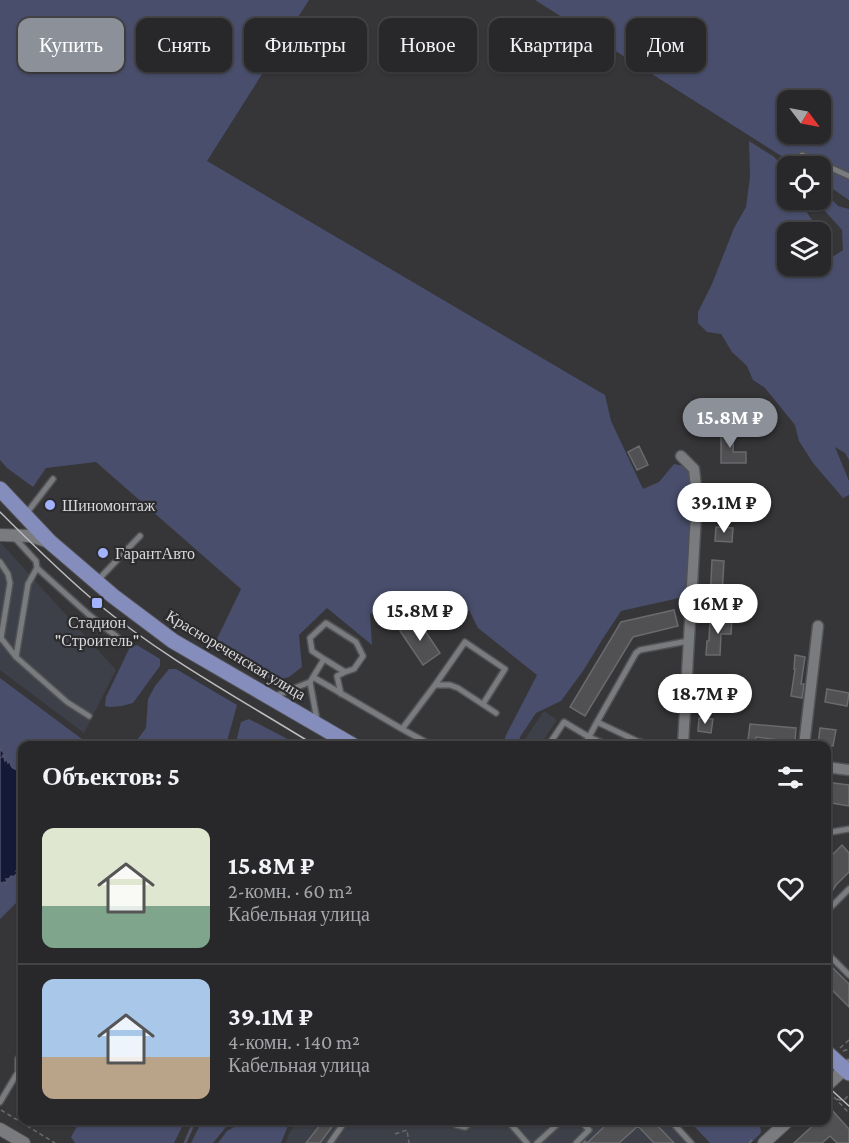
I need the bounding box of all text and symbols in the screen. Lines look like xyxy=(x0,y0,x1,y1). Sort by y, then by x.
chip: Купить xyxy=(18,18,124,72)
chip: Снять xyxy=(136,18,232,72)
chip: Фильтры xyxy=(244,18,367,72)
chip: Новое xyxy=(379,18,477,72)
chip: Квартира xyxy=(489,18,614,72)
chip: Дом xyxy=(626,18,706,72)
north arrow xyxy=(777,90,831,144)
map controls xyxy=(777,90,831,276)
button: locate xyxy=(777,156,831,210)
button: layers xyxy=(777,222,831,276)
pin: 15.8M ₽ xyxy=(675,398,785,449)
text: 15.8M ₽ xyxy=(697,406,763,428)
pin: 39.1M ₽ xyxy=(669,483,779,534)
text: 39.1M ₽ xyxy=(691,491,757,513)
place label: Шиномонтаж xyxy=(62,497,156,514)
marker: Шиномонтаж xyxy=(43,498,57,512)
place label: ГарантАвто xyxy=(115,545,195,563)
marker: ГарантАвто xyxy=(96,546,110,560)
pin: 16M ₽ xyxy=(676,584,760,635)
pin: 15.8M ₽ xyxy=(365,591,475,642)
text: 16M ₽ xyxy=(693,592,743,614)
marker: Стадион "Строитель" xyxy=(90,596,104,610)
text: 15.8M ₽ xyxy=(387,599,453,621)
street label: Краснореченская улица xyxy=(163,607,309,704)
place label: Стадион "Строитель" xyxy=(55,614,139,650)
pin: 18.7M ₽ xyxy=(650,674,760,725)
text: 18.7M ₽ xyxy=(672,682,738,704)
icon: filters xyxy=(774,761,807,794)
text: Объектов: 5 xyxy=(42,762,180,791)
text: 15.8M ₽ xyxy=(228,851,315,880)
icon: home xyxy=(90,852,162,924)
icon: heart xyxy=(774,872,807,905)
text: 2-комн. · 60 m² xyxy=(228,880,352,902)
text: Кабельная улица xyxy=(228,903,370,925)
text: 39.1M ₽ xyxy=(228,1002,313,1031)
icon: home xyxy=(90,1003,162,1075)
icon: heart xyxy=(774,1023,807,1056)
text: 4-комн. · 140 m² xyxy=(228,1031,360,1053)
text: Кабельная улица xyxy=(228,1054,370,1076)

